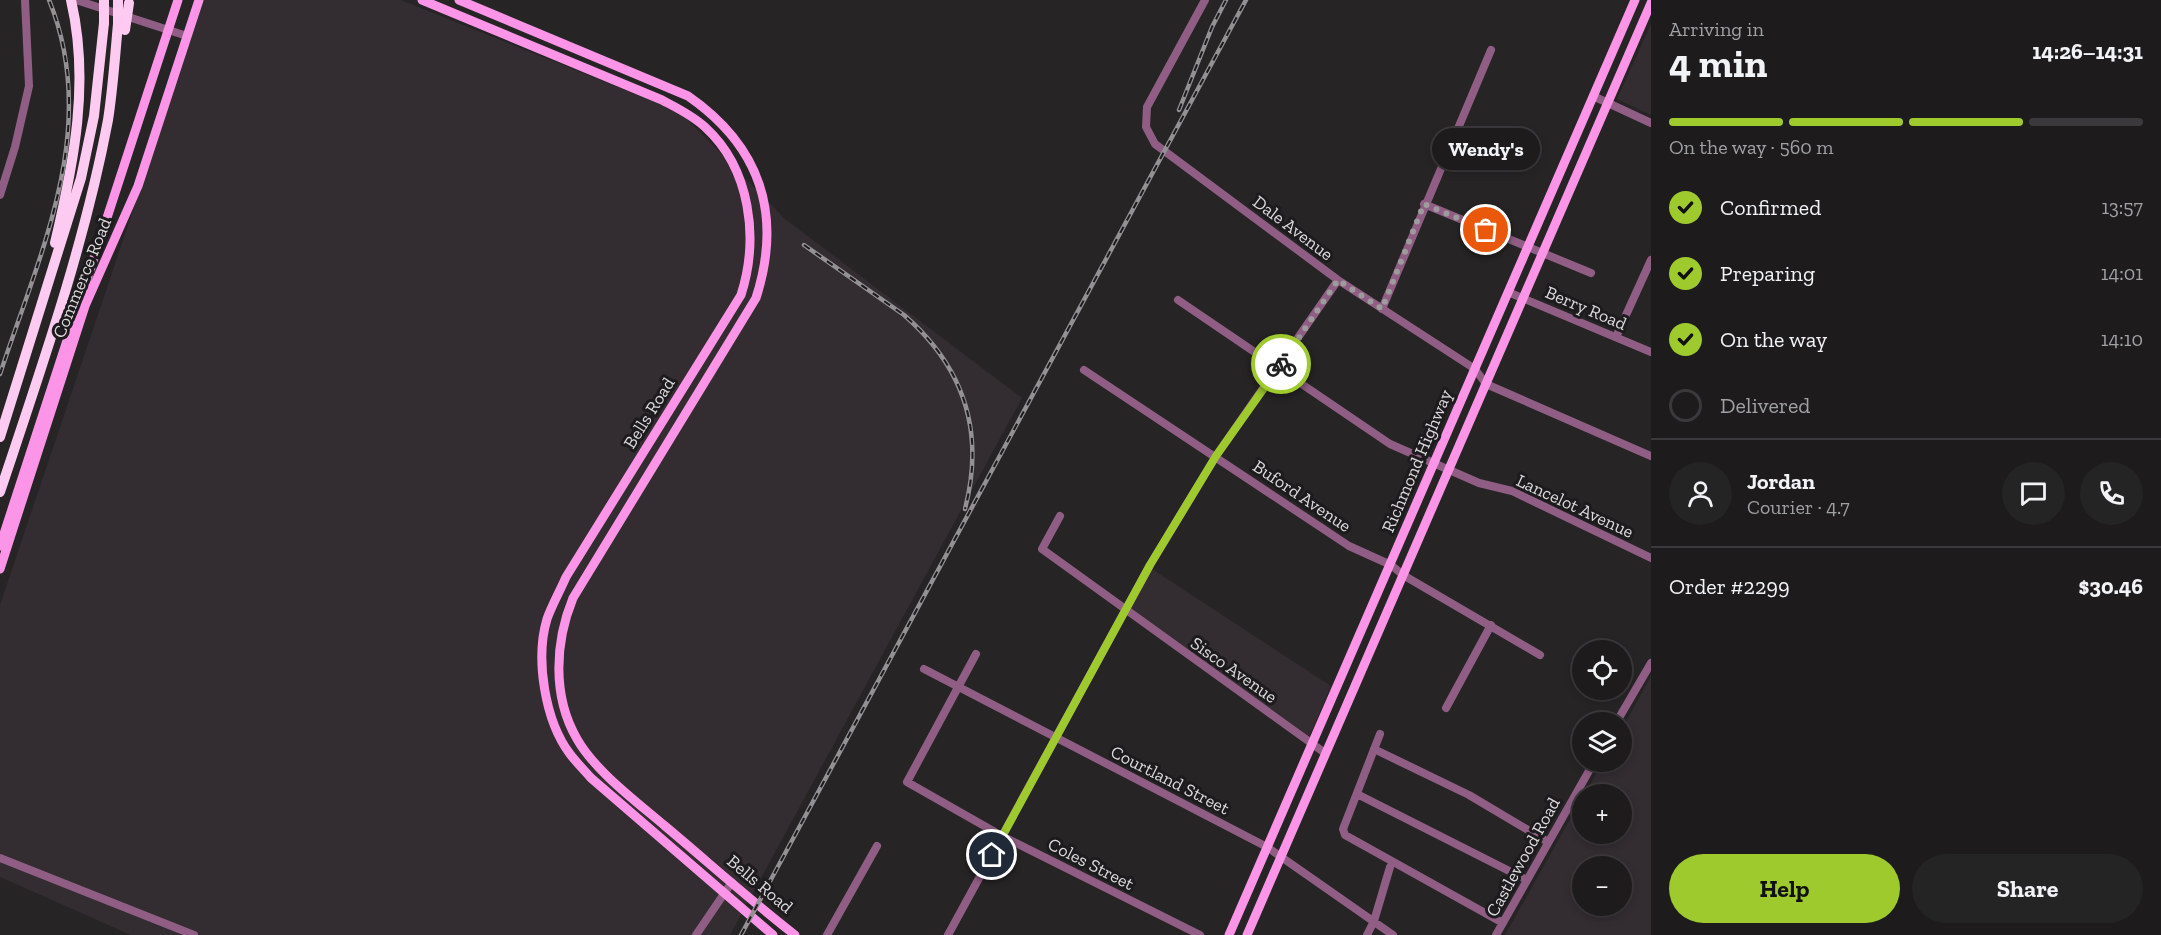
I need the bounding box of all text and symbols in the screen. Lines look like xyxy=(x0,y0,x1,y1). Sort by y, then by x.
text: Arriving in xyxy=(1669,17,1764,41)
text: 14:26–14:31 xyxy=(2032,38,2143,65)
text: 4 min xyxy=(1669,40,1767,87)
callout: Wendy's xyxy=(1432,128,1540,170)
text: On the way · 560 m xyxy=(1669,135,1834,159)
text: Wendy's xyxy=(1448,137,1524,161)
street label: Dale Avenue xyxy=(1248,191,1338,265)
icon: check xyxy=(1669,191,1702,224)
text: Confirmed xyxy=(1720,194,1821,221)
text: 13:57 xyxy=(2101,195,2143,219)
pin xyxy=(1460,204,1511,255)
icon: bag xyxy=(1469,213,1502,246)
street label: Commerce Road xyxy=(48,215,116,341)
icon: check xyxy=(1669,257,1702,290)
text: Preparing xyxy=(1720,260,1815,287)
text: 14:01 xyxy=(2101,261,2143,285)
street label: Berry Road xyxy=(1542,281,1630,335)
icon: check xyxy=(1669,323,1702,356)
text: On the way xyxy=(1720,326,1827,353)
text: 14:10 xyxy=(2101,327,2143,351)
courier xyxy=(1251,334,1311,394)
icon: bike xyxy=(1265,348,1298,381)
street label: Bells Road xyxy=(619,373,679,453)
street label: Richmond Highway xyxy=(1377,385,1457,536)
text: Delivered xyxy=(1720,392,1810,419)
street label: Buford Avenue xyxy=(1249,455,1355,537)
button: person xyxy=(1669,462,1732,525)
button: chat xyxy=(2002,462,2065,525)
button: phone xyxy=(2080,462,2143,525)
text: Jordan xyxy=(1747,468,1815,495)
street label: Lancelot Avenue xyxy=(1513,469,1637,543)
text: Courier · 4.7 xyxy=(1747,495,1850,519)
text: Order #2299 xyxy=(1669,573,1790,600)
text: $30.46 xyxy=(2078,573,2143,600)
street label: Sisco Avenue xyxy=(1186,632,1282,708)
map controls xyxy=(1572,640,1632,916)
button: locate xyxy=(1572,640,1632,700)
button: layers xyxy=(1572,712,1632,772)
street label: Courtland Street xyxy=(1107,741,1233,820)
button: + xyxy=(1572,784,1632,844)
street label: Castlewood Road xyxy=(1481,794,1565,920)
pin xyxy=(966,829,1017,880)
street label: Coles Street xyxy=(1044,833,1138,895)
icon: home xyxy=(975,838,1008,871)
street label: Bells Road xyxy=(722,850,798,918)
button: Help xyxy=(1669,854,1900,923)
button: Share xyxy=(1912,854,2143,923)
button: − xyxy=(1572,856,1632,916)

